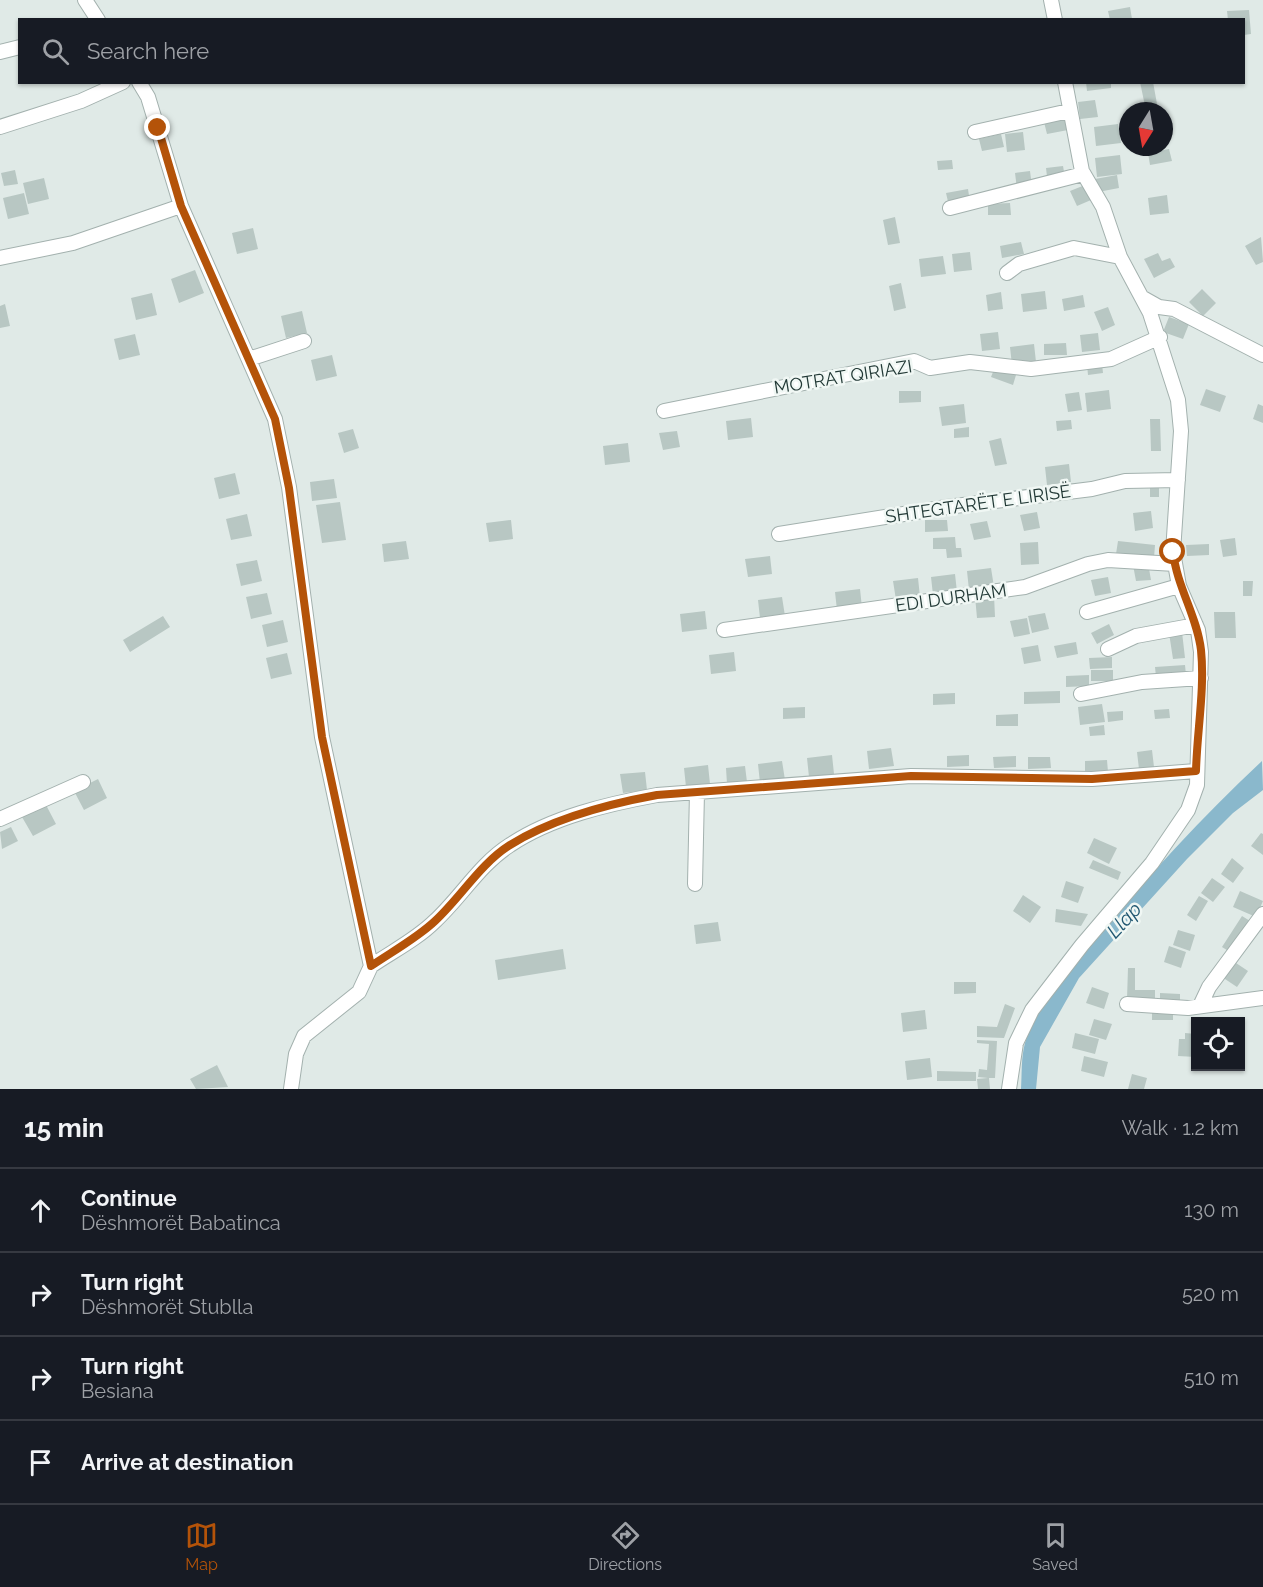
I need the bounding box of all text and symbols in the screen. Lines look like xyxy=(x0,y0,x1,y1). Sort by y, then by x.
search box xyxy=(18,18,1245,84)
icon: search xyxy=(39,35,72,68)
text: Search here xyxy=(87,38,209,64)
north arrow xyxy=(1119,102,1173,156)
route end xyxy=(144,114,170,140)
street label: MOTRAT QIRIAZI xyxy=(772,355,914,398)
street label: SHTEGTARËT E LIRISË xyxy=(884,480,1072,527)
route start xyxy=(1159,538,1185,564)
street label: EDI DURHAM xyxy=(894,579,1008,616)
water label: Llap xyxy=(1102,897,1147,943)
map controls xyxy=(1191,1017,1245,1071)
button: locate xyxy=(1191,1017,1245,1071)
text: 15 min xyxy=(24,1113,104,1143)
text: Walk · 1.2 km xyxy=(1121,1116,1239,1140)
text: Continue xyxy=(81,1185,177,1211)
icon: ahead xyxy=(24,1194,57,1227)
text: 130 m xyxy=(1184,1198,1239,1222)
text: Dëshmorët Babatinca xyxy=(81,1211,281,1235)
text: Turn right xyxy=(81,1269,184,1295)
icon: right xyxy=(24,1278,57,1311)
text: 520 m xyxy=(1182,1282,1239,1306)
text: Dëshmorët Stublla xyxy=(81,1295,253,1319)
text: Turn right xyxy=(81,1353,184,1379)
icon: right xyxy=(24,1362,57,1395)
text: 510 m xyxy=(1184,1366,1239,1390)
text: Besiana xyxy=(81,1379,154,1403)
icon: arrive xyxy=(24,1446,57,1479)
text: Arrive at destination xyxy=(81,1449,294,1475)
tab: Map xyxy=(185,1519,218,1574)
tab: Directions xyxy=(588,1519,662,1574)
tab: Saved xyxy=(1032,1519,1078,1574)

